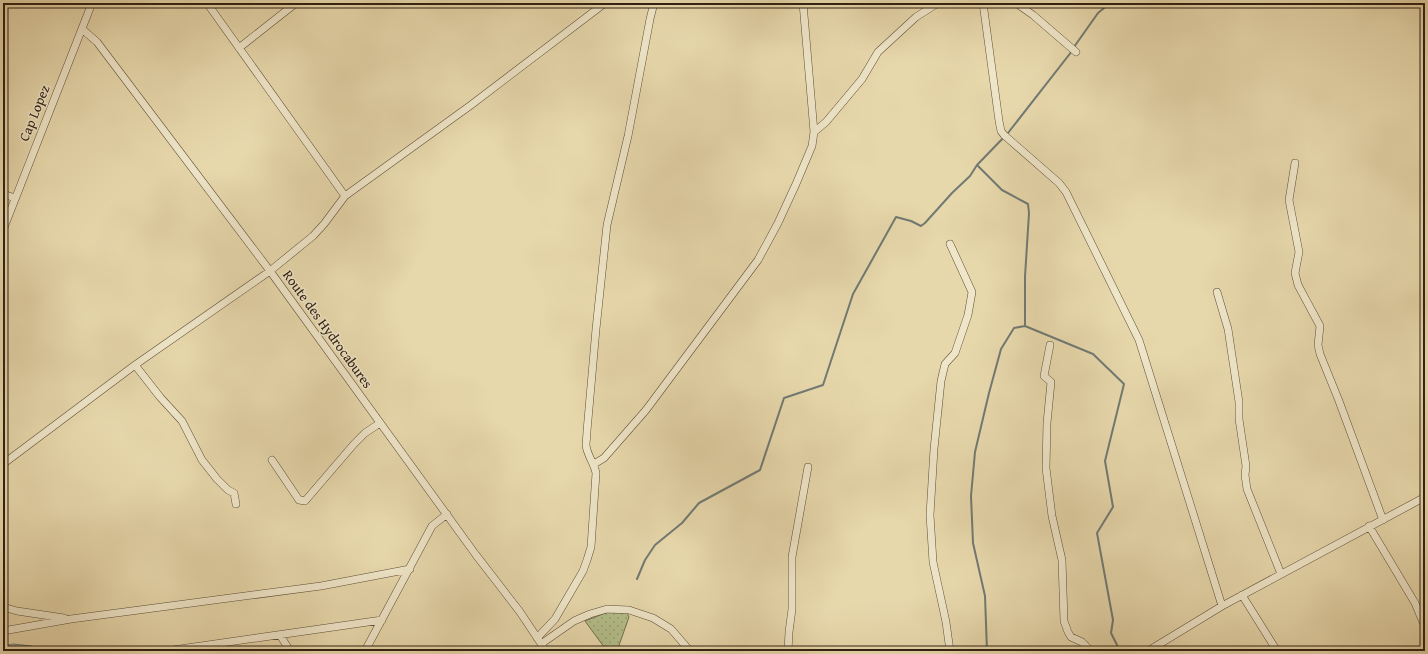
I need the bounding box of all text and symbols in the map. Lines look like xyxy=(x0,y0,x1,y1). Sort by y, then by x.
street label: Cap Lopez xyxy=(14,82,54,144)
street label: Route des Hydrocabures xyxy=(278,266,378,392)

